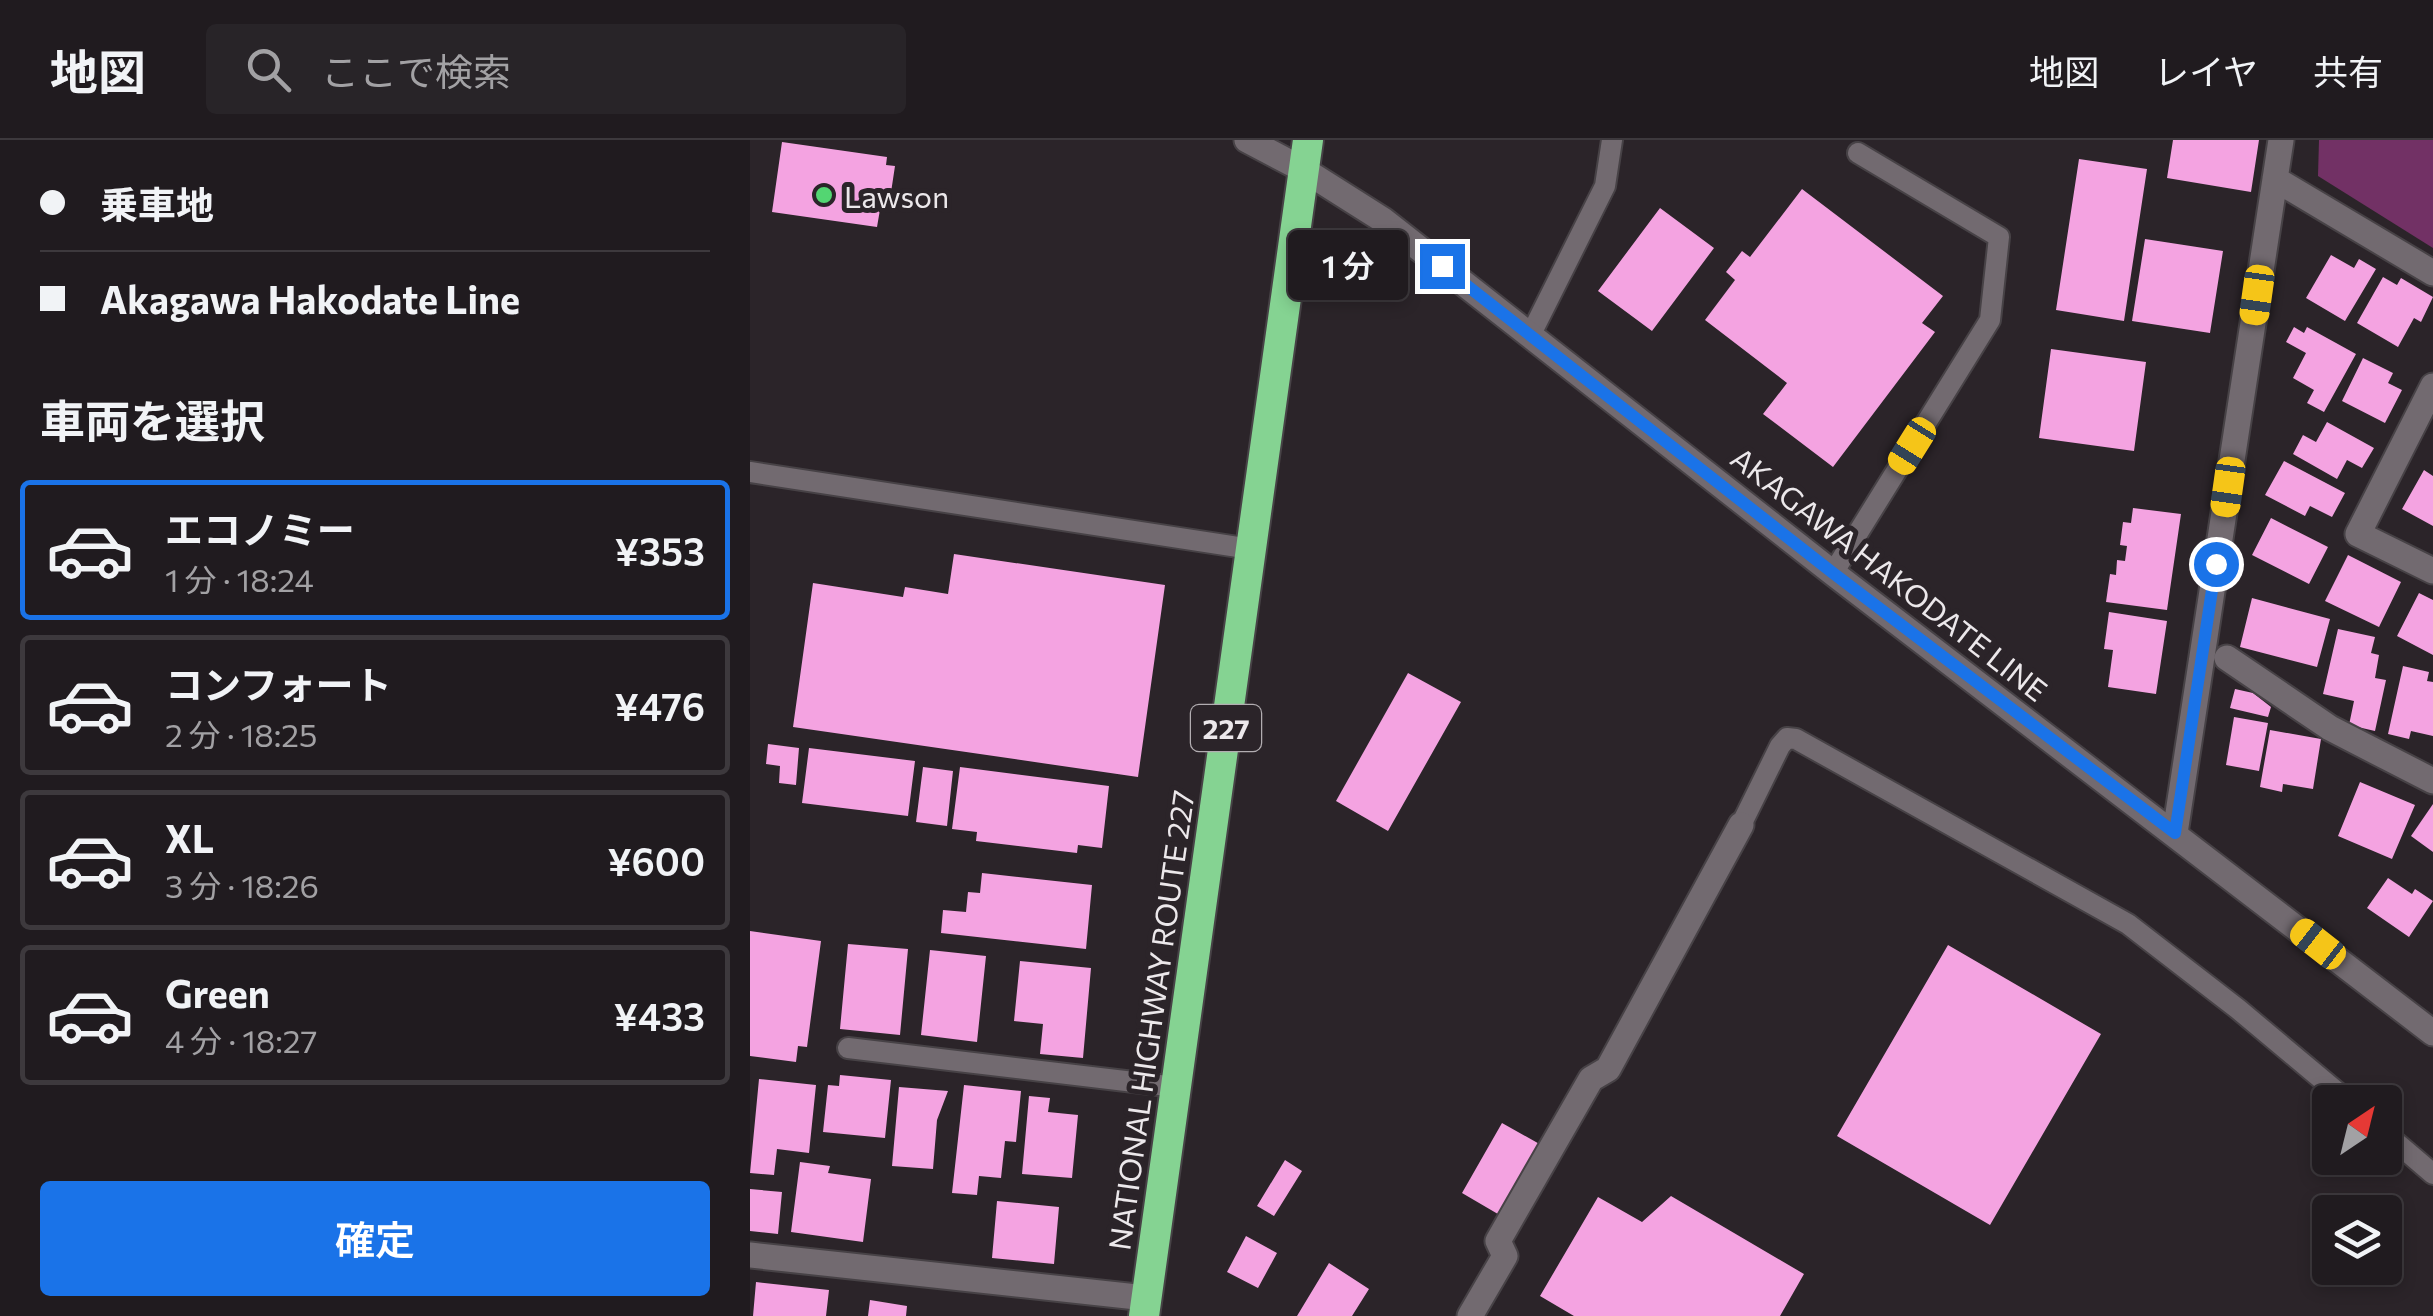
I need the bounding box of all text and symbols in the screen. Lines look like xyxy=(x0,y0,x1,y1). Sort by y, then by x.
search box xyxy=(206,24,906,114)
text: 地図 xyxy=(50,41,146,100)
icon: search xyxy=(241,42,296,97)
text: ここで検索 xyxy=(321,47,511,94)
text: 地図 xyxy=(2029,49,2099,92)
text: レイヤ xyxy=(2154,49,2258,92)
text: 共有 xyxy=(2313,49,2383,92)
place label: Lawson xyxy=(844,177,949,214)
text: 乗車地 xyxy=(100,180,214,227)
marker: Lawson xyxy=(813,184,835,206)
callout: 1 分 xyxy=(1287,231,1407,301)
route end xyxy=(1420,244,1465,289)
text: 1 分 xyxy=(1322,245,1374,285)
car xyxy=(2238,263,2276,327)
text: Akagawa Hakodate Line xyxy=(100,275,520,322)
text: 車両を選択 xyxy=(40,392,265,447)
car xyxy=(1883,413,1941,479)
street label: AKAGAWA HAKODATE LINE xyxy=(1725,438,2055,708)
car xyxy=(2209,455,2247,519)
icon: car xyxy=(45,505,135,595)
text: エコノミー xyxy=(165,505,355,552)
text: ¥353 xyxy=(615,527,705,574)
route start xyxy=(2194,542,2239,587)
text: 1 分 · 18:24 xyxy=(165,559,314,599)
icon: car xyxy=(45,660,135,750)
text: コンフォート xyxy=(165,660,392,707)
text: ¥476 xyxy=(615,682,705,729)
road number: 227 xyxy=(1191,705,1261,751)
text: 2 分 · 18:25 xyxy=(165,714,317,754)
street label: NATIONAL HIGHWAY ROUTE 227 xyxy=(1099,788,1201,1252)
text: XL xyxy=(165,814,214,861)
icon: car xyxy=(45,815,135,905)
text: ¥600 xyxy=(607,837,705,884)
text: 3 分 · 18:26 xyxy=(165,865,319,905)
car xyxy=(2285,914,2351,974)
text: Green xyxy=(165,969,270,1016)
icon: car xyxy=(45,970,135,1060)
text: ¥433 xyxy=(614,992,705,1039)
text: 4 分 · 18:27 xyxy=(165,1020,317,1060)
north arrow xyxy=(2312,1085,2402,1175)
map controls xyxy=(2312,1085,2402,1285)
button: 確定 xyxy=(40,1181,710,1296)
button: layers xyxy=(2312,1195,2402,1285)

